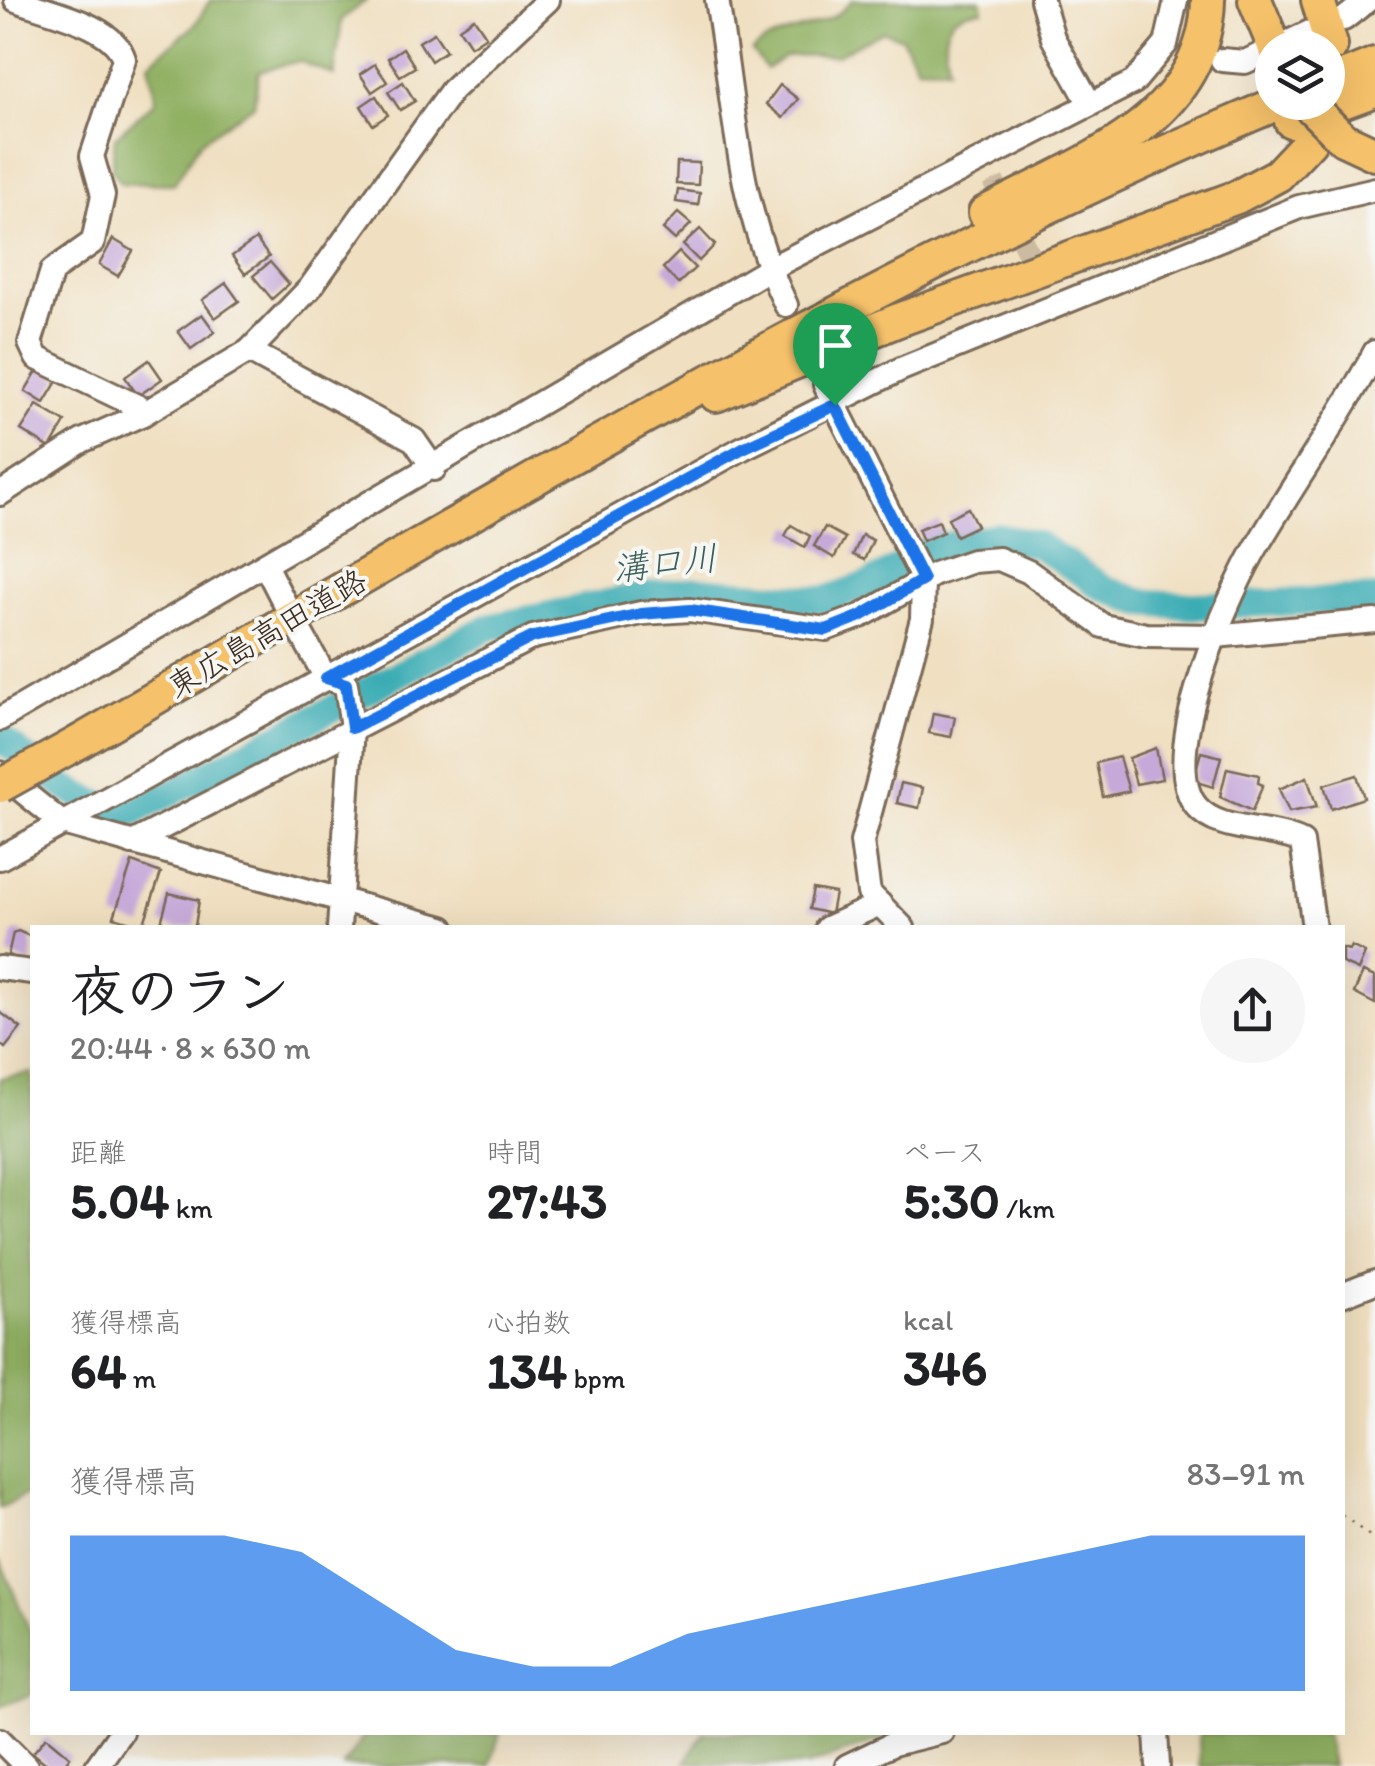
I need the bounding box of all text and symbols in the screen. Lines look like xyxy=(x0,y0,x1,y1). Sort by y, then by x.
map controls xyxy=(1255,30,1345,120)
button: layers xyxy=(1255,30,1345,120)
pin xyxy=(793,303,878,406)
icon: arrive xyxy=(808,318,863,373)
water label: 溝口川 xyxy=(611,537,719,589)
street label: 東広島高田道路 xyxy=(160,561,374,705)
text: 夜のラン xyxy=(70,958,290,1024)
button: share xyxy=(1200,958,1305,1063)
text: 20:44 · 8 × 630 m xyxy=(70,1029,311,1067)
text: 距離 xyxy=(70,1135,126,1169)
text: 時間 xyxy=(487,1135,543,1169)
text: ペース xyxy=(903,1135,986,1169)
text: 5.04 xyxy=(70,1170,169,1231)
text: 27:43 xyxy=(487,1170,607,1231)
text: 5:30 xyxy=(903,1170,1000,1231)
text: km xyxy=(169,1191,213,1225)
text: /km xyxy=(1000,1191,1055,1225)
text: kcal xyxy=(903,1303,953,1337)
text: 獲得標高 xyxy=(70,1305,182,1339)
text: 心拍数 xyxy=(487,1305,571,1339)
text: 346 xyxy=(903,1337,987,1398)
text: 64 xyxy=(70,1340,127,1401)
text: 134 xyxy=(487,1340,567,1401)
text: m xyxy=(127,1361,156,1395)
text: bpm xyxy=(567,1361,625,1395)
text: 83–91 m xyxy=(1186,1455,1305,1493)
text: 獲得標高 xyxy=(70,1462,198,1500)

